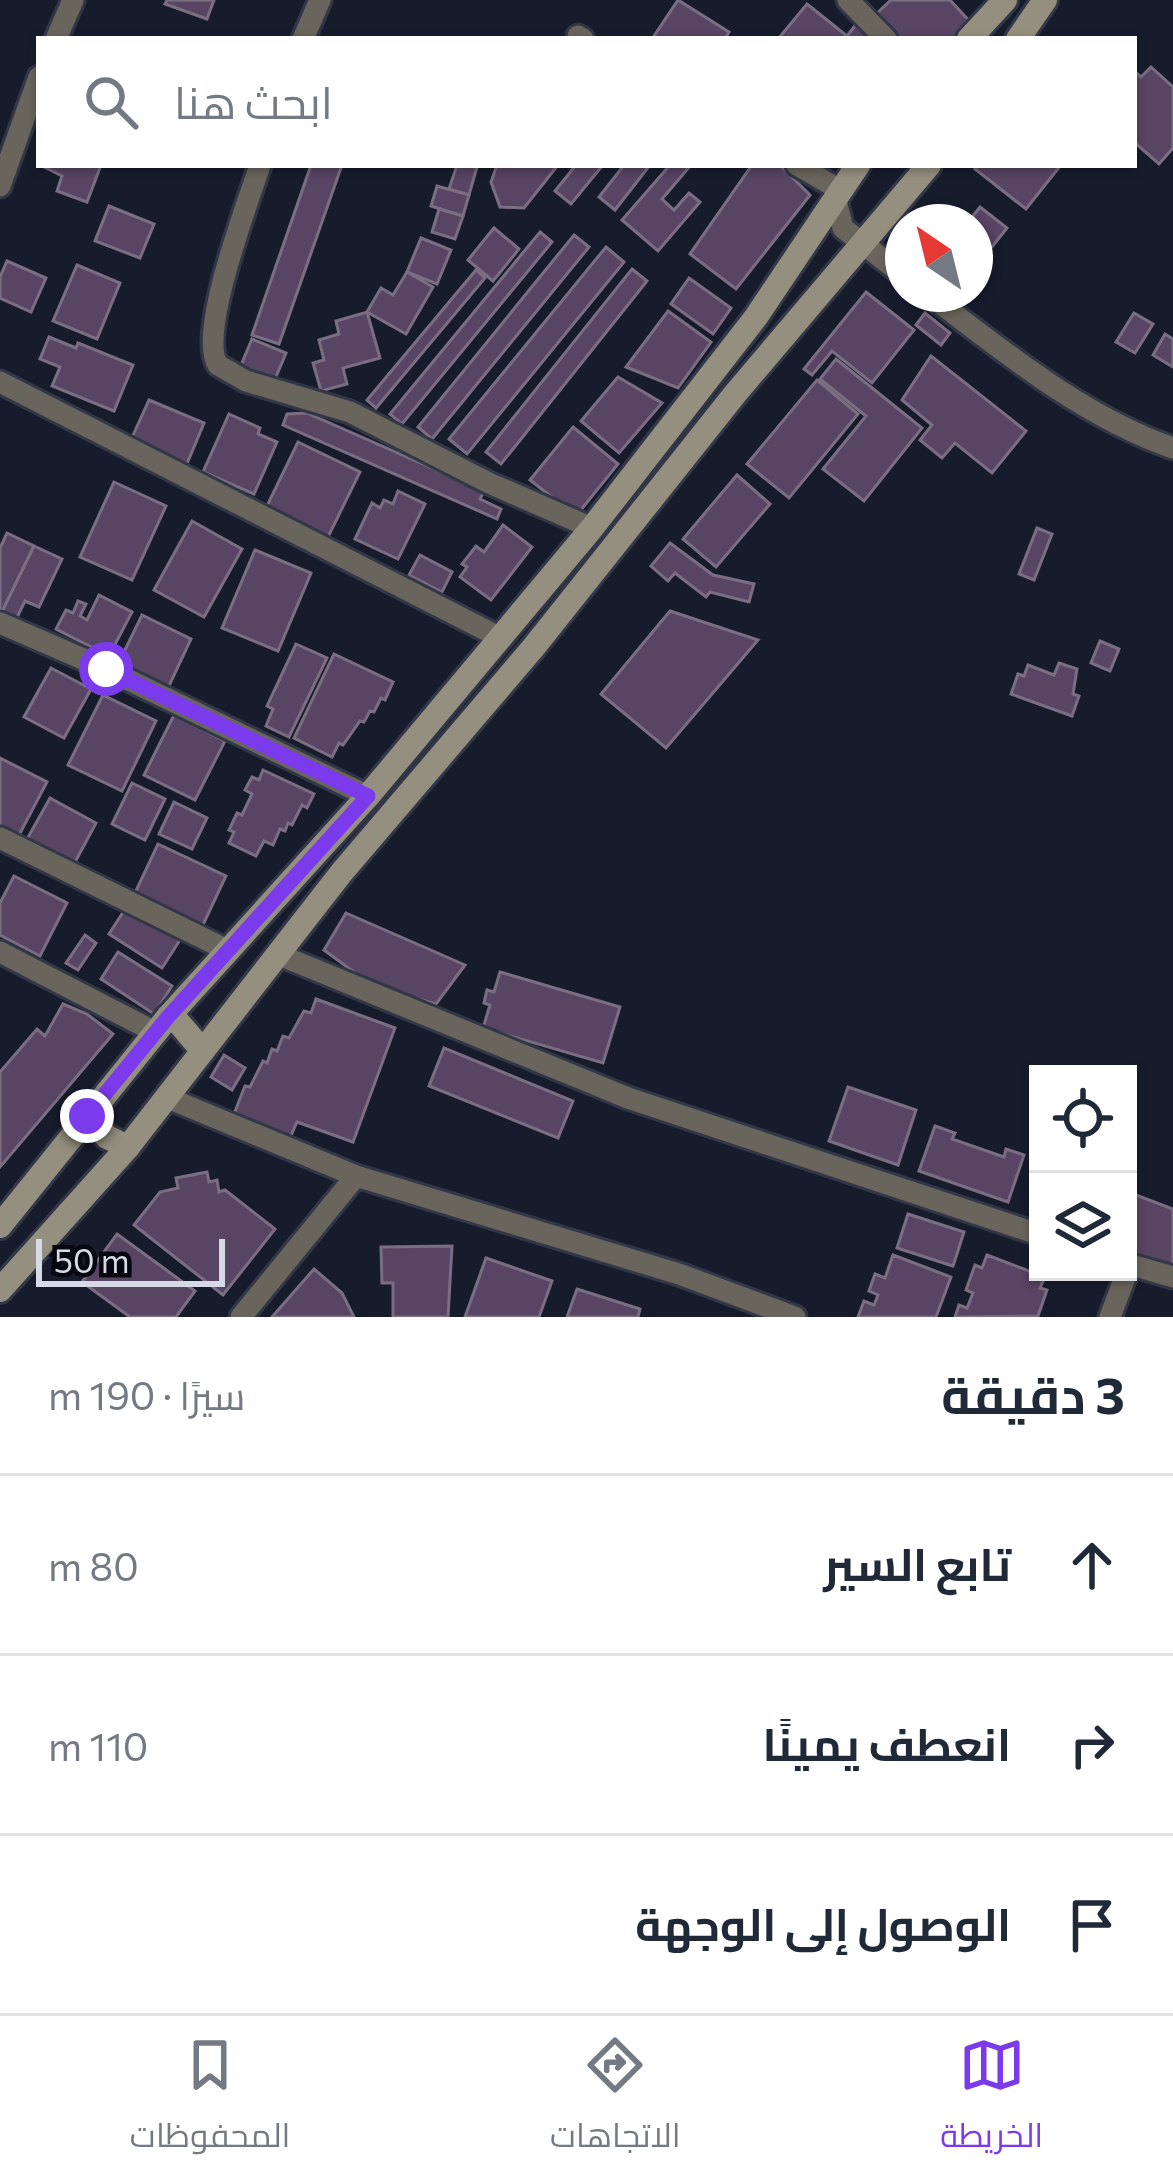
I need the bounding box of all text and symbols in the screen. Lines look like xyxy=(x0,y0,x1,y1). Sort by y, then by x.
search box xyxy=(36,36,1137,168)
icon: search xyxy=(78,69,144,135)
text: ابحث هنا xyxy=(174,73,333,128)
north arrow xyxy=(885,204,993,312)
route start xyxy=(79,642,133,696)
map controls xyxy=(1029,1065,1137,1281)
button: locate xyxy=(1029,1065,1137,1173)
route end xyxy=(60,1089,114,1143)
button: layers xyxy=(1029,1173,1137,1281)
scale bar xyxy=(36,1233,225,1286)
text: 50 m xyxy=(54,1239,130,1280)
text: 3 دقيقة xyxy=(941,1362,1125,1425)
text: سيرًا · 190 m xyxy=(48,1370,245,1418)
icon: ahead xyxy=(1059,1532,1125,1598)
text: تابع السير xyxy=(823,1535,1011,1590)
text: 80 m xyxy=(48,1541,139,1589)
icon: right xyxy=(1059,1712,1125,1778)
text: انعطف يمينًا xyxy=(763,1715,1011,1770)
text: 110 m xyxy=(48,1721,148,1769)
icon: arrive xyxy=(1059,1892,1125,1958)
text: الوصول إلى الوجهة xyxy=(635,1895,1011,1950)
tab: المحفوظات xyxy=(130,2032,290,2166)
tab: الاتجاهات xyxy=(550,2032,681,2166)
tab: الخريطة xyxy=(940,2032,1043,2166)

